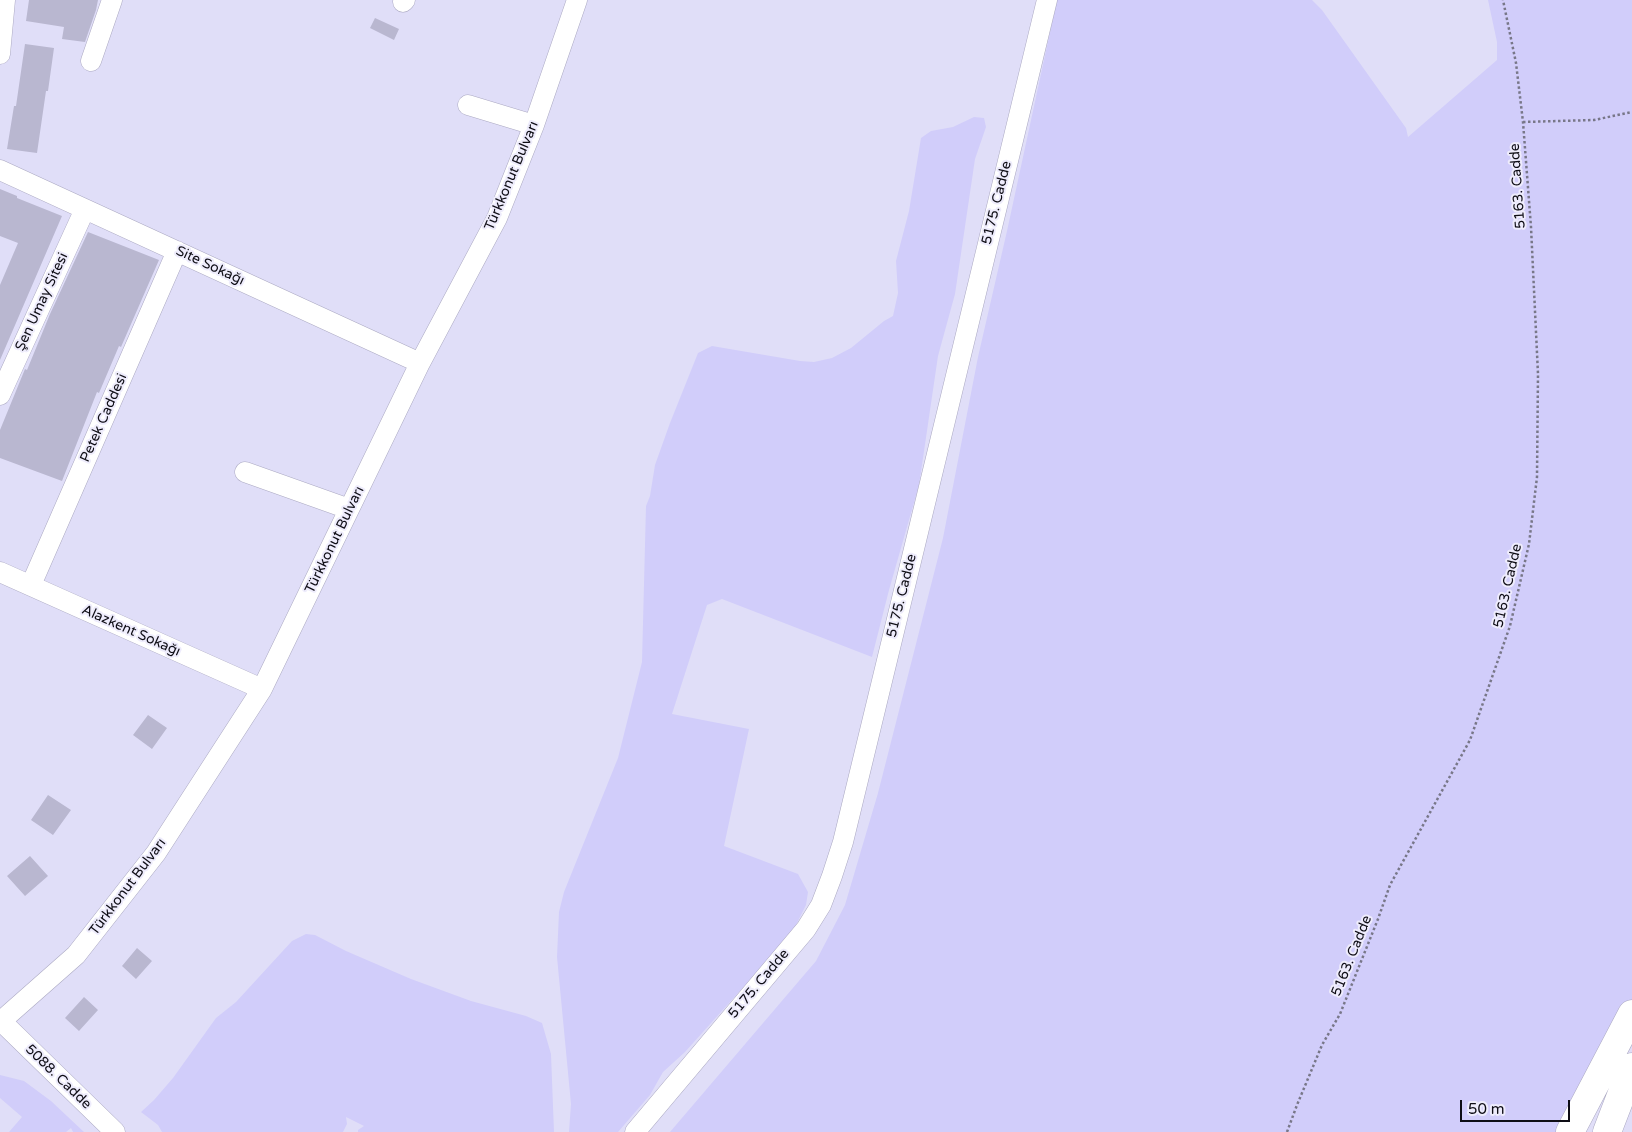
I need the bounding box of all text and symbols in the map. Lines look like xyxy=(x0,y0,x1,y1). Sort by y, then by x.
street label: Türkkonut Bulvarı xyxy=(481,119,543,233)
street label: 5163. Cadde xyxy=(1507,143,1529,229)
street label: 5175. Cadde xyxy=(979,159,1015,247)
street label: Site Sokağı xyxy=(173,243,247,289)
street label: Şen Umay Sitesi xyxy=(12,250,72,354)
street label: Petek Caddesi xyxy=(77,371,131,465)
street label: Türkkonut Bulvarı xyxy=(302,484,368,596)
street label: 5163. Cadde xyxy=(1490,542,1526,630)
street label: 5175. Cadde xyxy=(884,552,920,640)
street label: Alazkent Sokağı xyxy=(79,602,183,660)
street label: Türkkonut Bulvarı xyxy=(86,835,170,939)
street label: 5163. Cadde xyxy=(1328,913,1376,999)
street label: 5175. Cadde xyxy=(725,946,793,1022)
street label: 5088. Cadde xyxy=(21,1041,95,1113)
scale bar xyxy=(1462,1090,1572,1122)
text: 50 m xyxy=(1468,1100,1505,1118)

